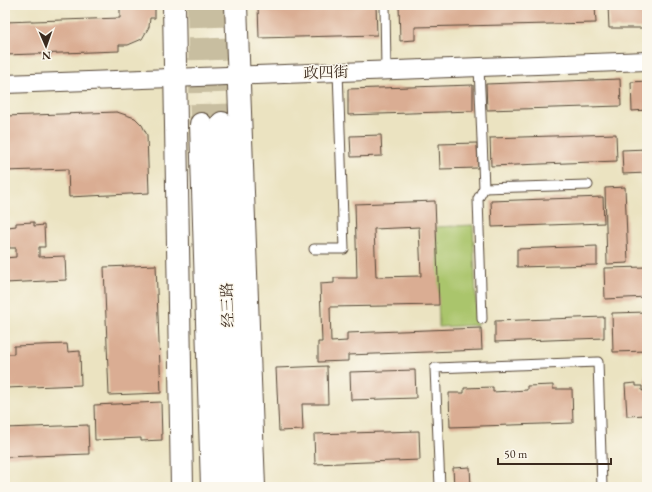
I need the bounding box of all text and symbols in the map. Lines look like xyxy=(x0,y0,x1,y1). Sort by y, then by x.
north arrow xyxy=(26,26,66,66)
text: N xyxy=(42,49,51,63)
street label: 政四街 xyxy=(303,62,349,82)
street label: 经三路 xyxy=(217,282,237,328)
scale bar xyxy=(498,440,611,466)
text: 50 m xyxy=(504,446,528,462)

